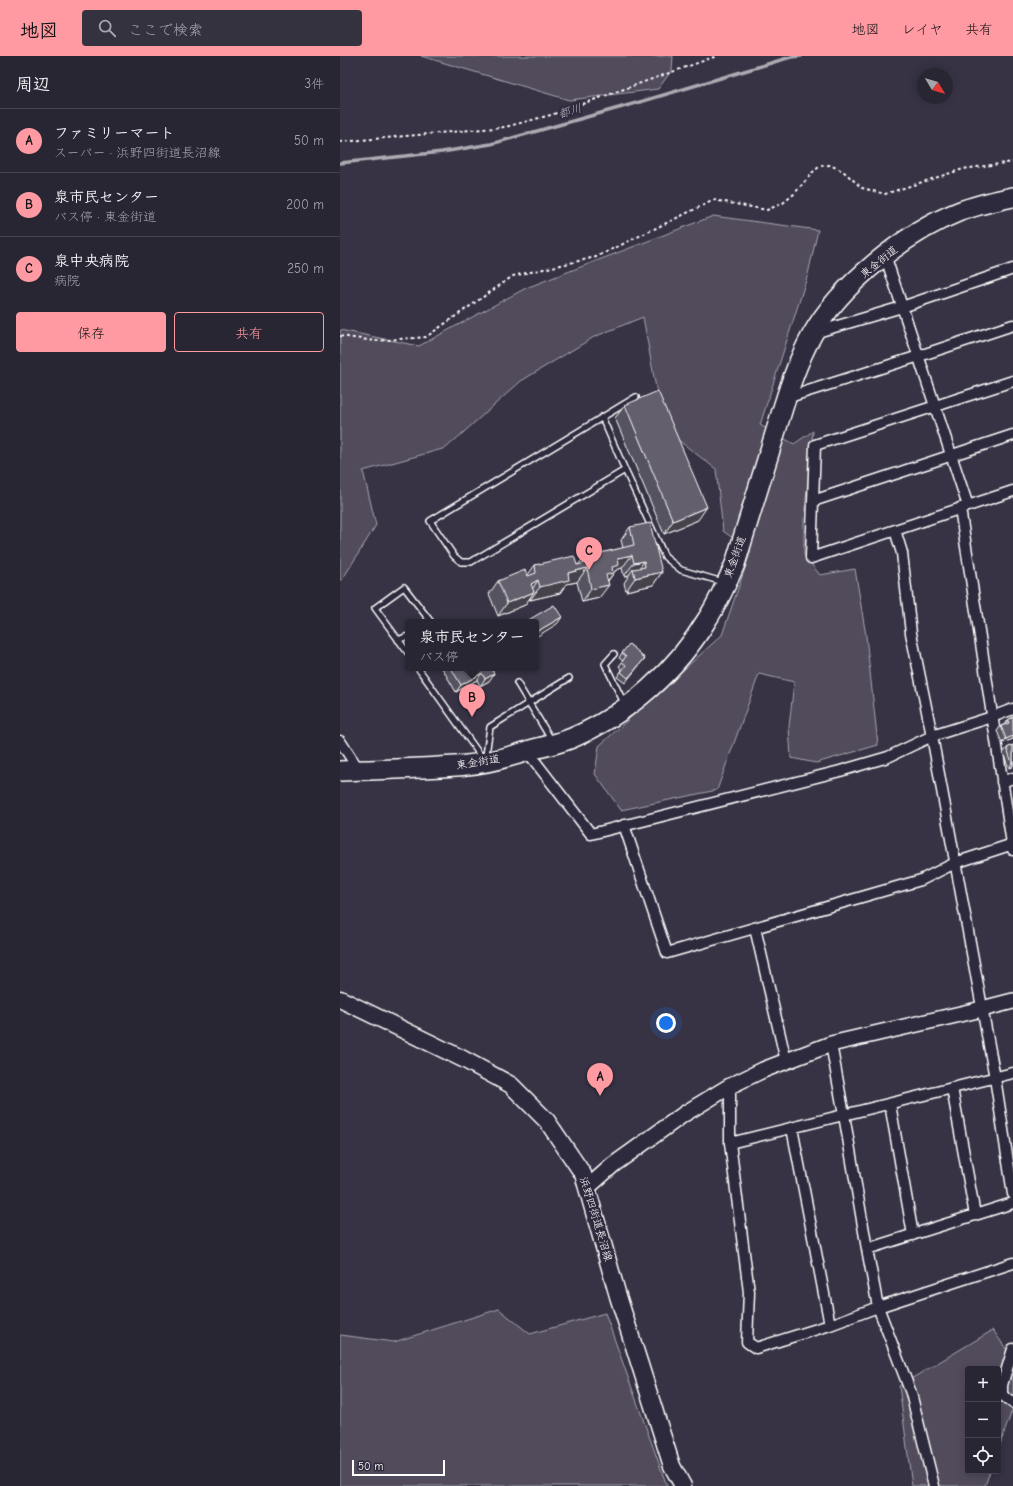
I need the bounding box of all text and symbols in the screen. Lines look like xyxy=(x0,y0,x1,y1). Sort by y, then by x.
search box xyxy=(82,10,362,46)
icon: search xyxy=(96,17,118,39)
text: 地図 xyxy=(20,20,58,42)
text: ここで検索 xyxy=(128,21,203,39)
text: 地図 xyxy=(852,21,880,38)
text: レイヤ xyxy=(902,21,943,38)
text: 共有 xyxy=(965,21,993,38)
north arrow xyxy=(917,68,953,104)
text: 周辺 xyxy=(16,75,50,94)
text: 3件 xyxy=(304,76,324,91)
water label: 都川 xyxy=(557,101,583,121)
text: ファミリーマート xyxy=(54,124,175,142)
text: A xyxy=(25,133,33,148)
text: 50 m xyxy=(294,133,324,148)
text: スーパー · 浜野四街道長沼線 xyxy=(54,145,220,160)
text: 泉市民センター xyxy=(54,188,159,206)
text: B xyxy=(25,197,33,212)
text: 200 m xyxy=(286,197,324,212)
text: バス停 · 東金街道 xyxy=(54,209,156,224)
street label: 東金街道 xyxy=(858,243,900,281)
text: 泉中央病院 xyxy=(54,252,129,270)
text: C xyxy=(25,261,33,276)
text: 250 m xyxy=(287,261,324,276)
text: 病院 xyxy=(54,273,80,288)
button: 保存 xyxy=(16,312,166,352)
button: 共有 xyxy=(174,312,324,352)
street label: 東金街道 xyxy=(721,534,749,580)
pin: C xyxy=(576,537,602,570)
popup xyxy=(405,619,539,671)
text: 泉市民センター xyxy=(419,628,525,646)
text: バス停 xyxy=(419,649,459,664)
pin: B xyxy=(459,684,485,717)
street label: 東金街道 xyxy=(455,752,501,772)
your location xyxy=(656,1013,676,1033)
pin: A xyxy=(587,1063,613,1096)
street label: 浜野四街道長沼線 xyxy=(577,1175,615,1263)
map controls xyxy=(965,1366,1001,1474)
button: + xyxy=(965,1366,1001,1402)
button: − xyxy=(965,1402,1001,1438)
button: locate xyxy=(965,1438,1001,1474)
scale bar xyxy=(352,1458,445,1477)
text: 50 m xyxy=(358,1460,383,1473)

